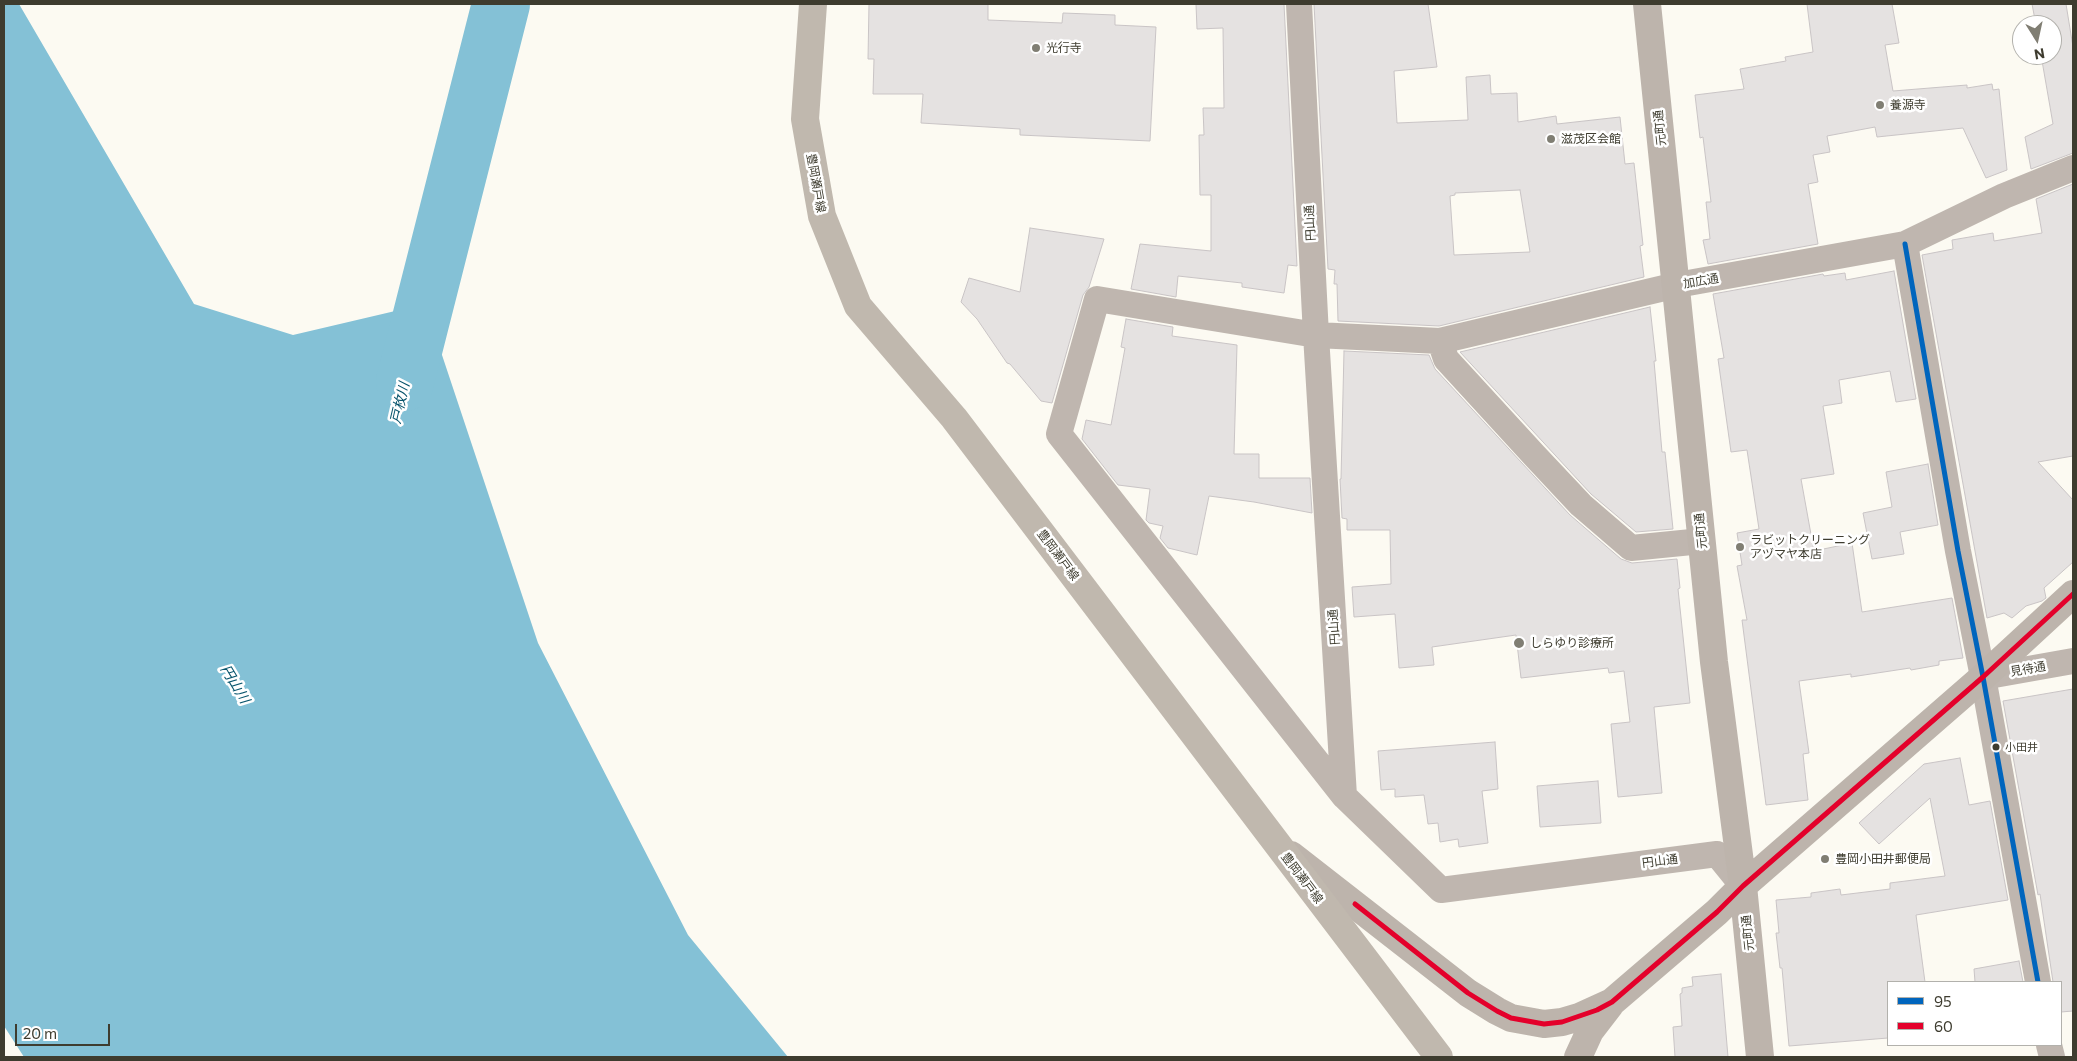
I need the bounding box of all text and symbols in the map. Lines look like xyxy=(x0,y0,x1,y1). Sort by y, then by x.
north arrow xyxy=(2012,15,2062,65)
place label: 光行寺 xyxy=(1046,41,1082,55)
marker: 光行寺 xyxy=(1030,42,1042,54)
text: N xyxy=(2033,45,2046,64)
place label: 養源寺 xyxy=(1890,98,1926,112)
marker: 養源寺 xyxy=(1874,99,1886,111)
street label: 元町通 xyxy=(1651,109,1669,147)
place label: 滋茂区会館 xyxy=(1561,132,1621,146)
marker: 滋茂区会館 xyxy=(1545,133,1557,145)
street label: 豊岡瀬戸線 xyxy=(804,152,828,214)
street label: 円山通 xyxy=(1302,205,1318,241)
street label: 加広通 xyxy=(1682,271,1720,291)
water label: 戸枚川 xyxy=(387,381,413,425)
street label: 元町通 xyxy=(1692,512,1710,550)
street label: 豊岡瀬戸線 xyxy=(1034,527,1082,583)
place label: ラビットクリーニング アヅマヤ本店 xyxy=(1750,533,1870,561)
marker: ラビットクリーニング アヅマヤ本店 xyxy=(1734,541,1746,553)
street label: 円山通 xyxy=(1326,609,1342,645)
marker: しらゆり診療所 xyxy=(1512,636,1526,650)
place label: しらゆり診療所 xyxy=(1530,636,1614,650)
street label: 見待通 xyxy=(2009,659,2047,679)
water label: 円山川 xyxy=(217,662,253,706)
place label: 小田井 xyxy=(2005,740,2038,754)
marker: 小田井 xyxy=(1991,742,2001,752)
street label: 豊岡瀬戸線 xyxy=(1278,850,1326,906)
street label: 円山通 xyxy=(1641,852,1679,870)
place label: 豊岡小田井郵便局 xyxy=(1835,852,1931,866)
marker: 豊岡小田井郵便局 xyxy=(1819,853,1831,865)
street label: 元町通 xyxy=(1739,914,1757,952)
legend xyxy=(1887,981,2062,1046)
text: 95 xyxy=(1934,992,1952,1010)
scale bar xyxy=(18,1014,112,1046)
text: 60 xyxy=(1934,1017,1953,1035)
text: 20 m xyxy=(23,1024,57,1042)

